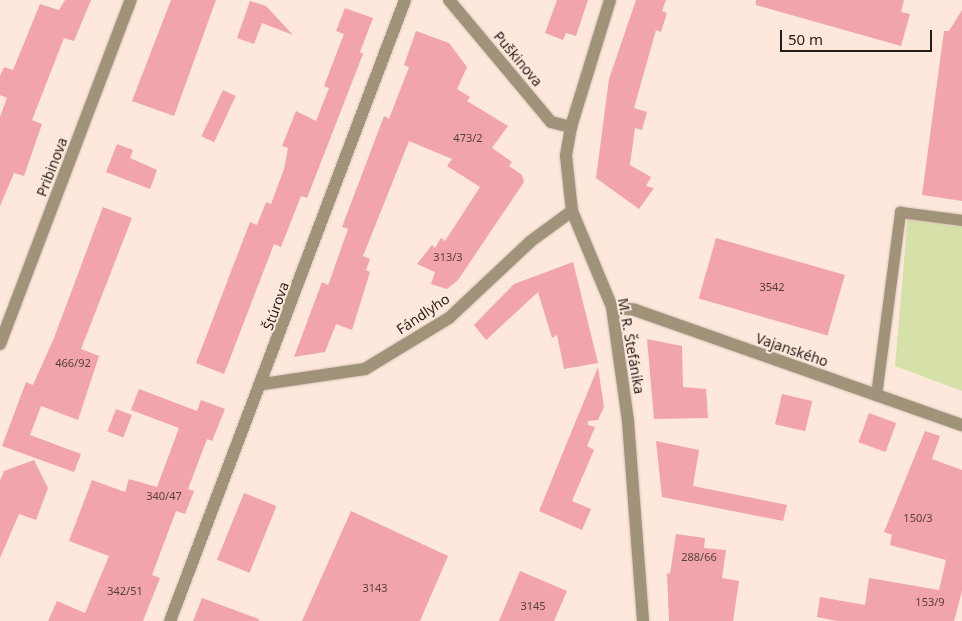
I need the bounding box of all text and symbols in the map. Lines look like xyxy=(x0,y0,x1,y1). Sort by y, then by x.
scale bar xyxy=(782,20,934,52)
street label: Puškinova xyxy=(490,28,546,90)
text: 50 m xyxy=(788,29,823,49)
house number: 473/2 xyxy=(453,131,483,145)
street label: Pribinova xyxy=(33,135,71,199)
house number: 313/3 xyxy=(433,250,463,264)
street label: Štúrova xyxy=(260,280,292,332)
house number: 3542 xyxy=(759,280,785,294)
street label: Fándlyho xyxy=(393,290,453,338)
street label: M. R. Štefánika xyxy=(614,297,648,395)
street label: Vajanského xyxy=(754,330,830,370)
house number: 466/92 xyxy=(55,356,91,370)
house number: 340/47 xyxy=(146,489,182,503)
house number: 150/3 xyxy=(903,511,933,525)
house number: 288/66 xyxy=(681,550,717,564)
house number: 3143 xyxy=(362,581,388,595)
house number: 342/51 xyxy=(107,584,143,598)
house number: 153/9 xyxy=(915,595,945,609)
house number: 3145 xyxy=(520,599,546,613)

